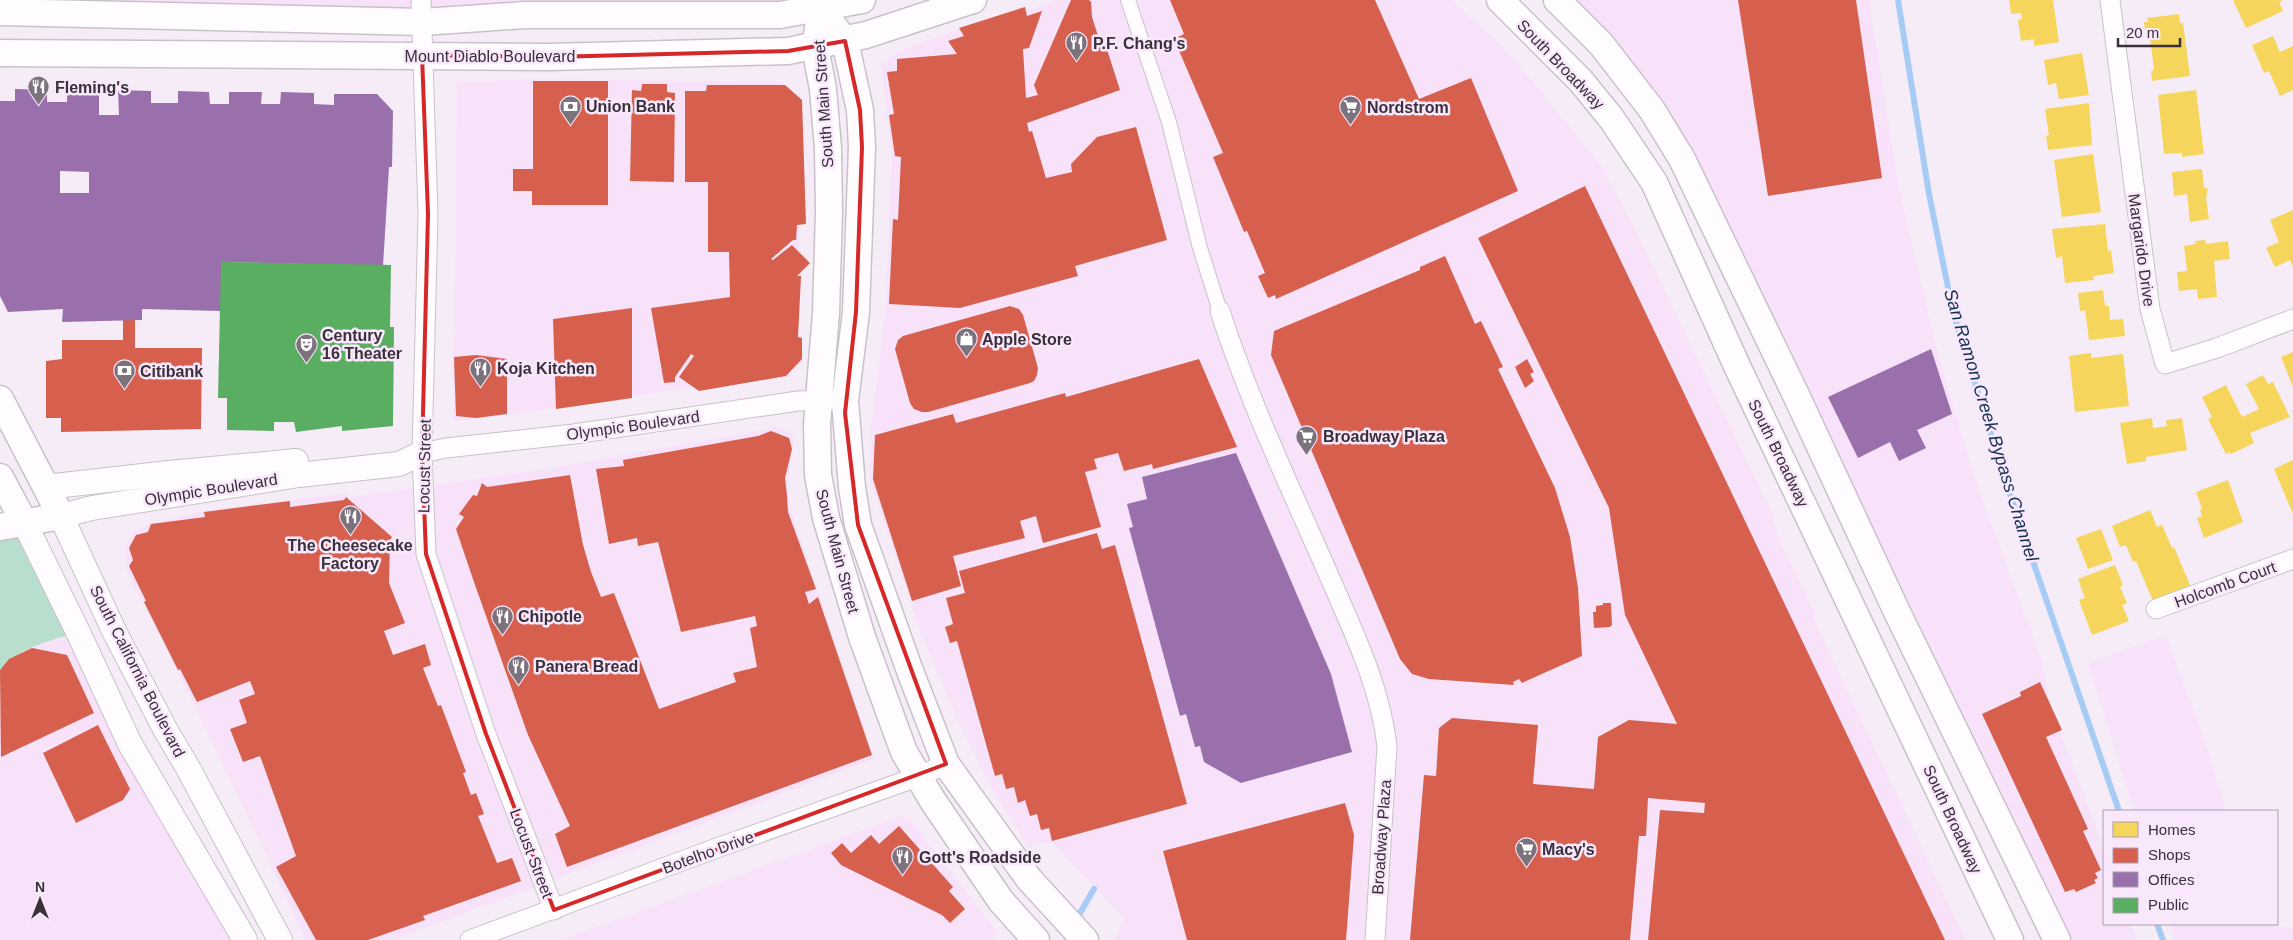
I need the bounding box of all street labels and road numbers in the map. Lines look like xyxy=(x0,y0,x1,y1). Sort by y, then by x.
street label: South Broadway xyxy=(1514,16,1608,112)
street label: South Main Street xyxy=(811,39,836,168)
street label: Mount Diablo Boulevard xyxy=(405,48,575,65)
street label: Margarido Drive xyxy=(2125,193,2158,308)
street label: South Broadway xyxy=(1745,397,1812,510)
street label: Olympic Boulevard xyxy=(565,408,701,443)
street label: Locust Street xyxy=(415,418,434,513)
street label: Olympic Boulevard xyxy=(143,471,279,508)
street label: South Main Street xyxy=(813,487,862,616)
street label: Holcomb Court xyxy=(2172,558,2279,611)
street label: South California Boulevard xyxy=(87,583,188,760)
street label: South Broadway xyxy=(1920,762,1985,876)
street label: Broadway Plaza xyxy=(1369,779,1394,895)
street label: Locust Street xyxy=(507,806,557,901)
street label: Botelho Drive xyxy=(660,828,756,877)

